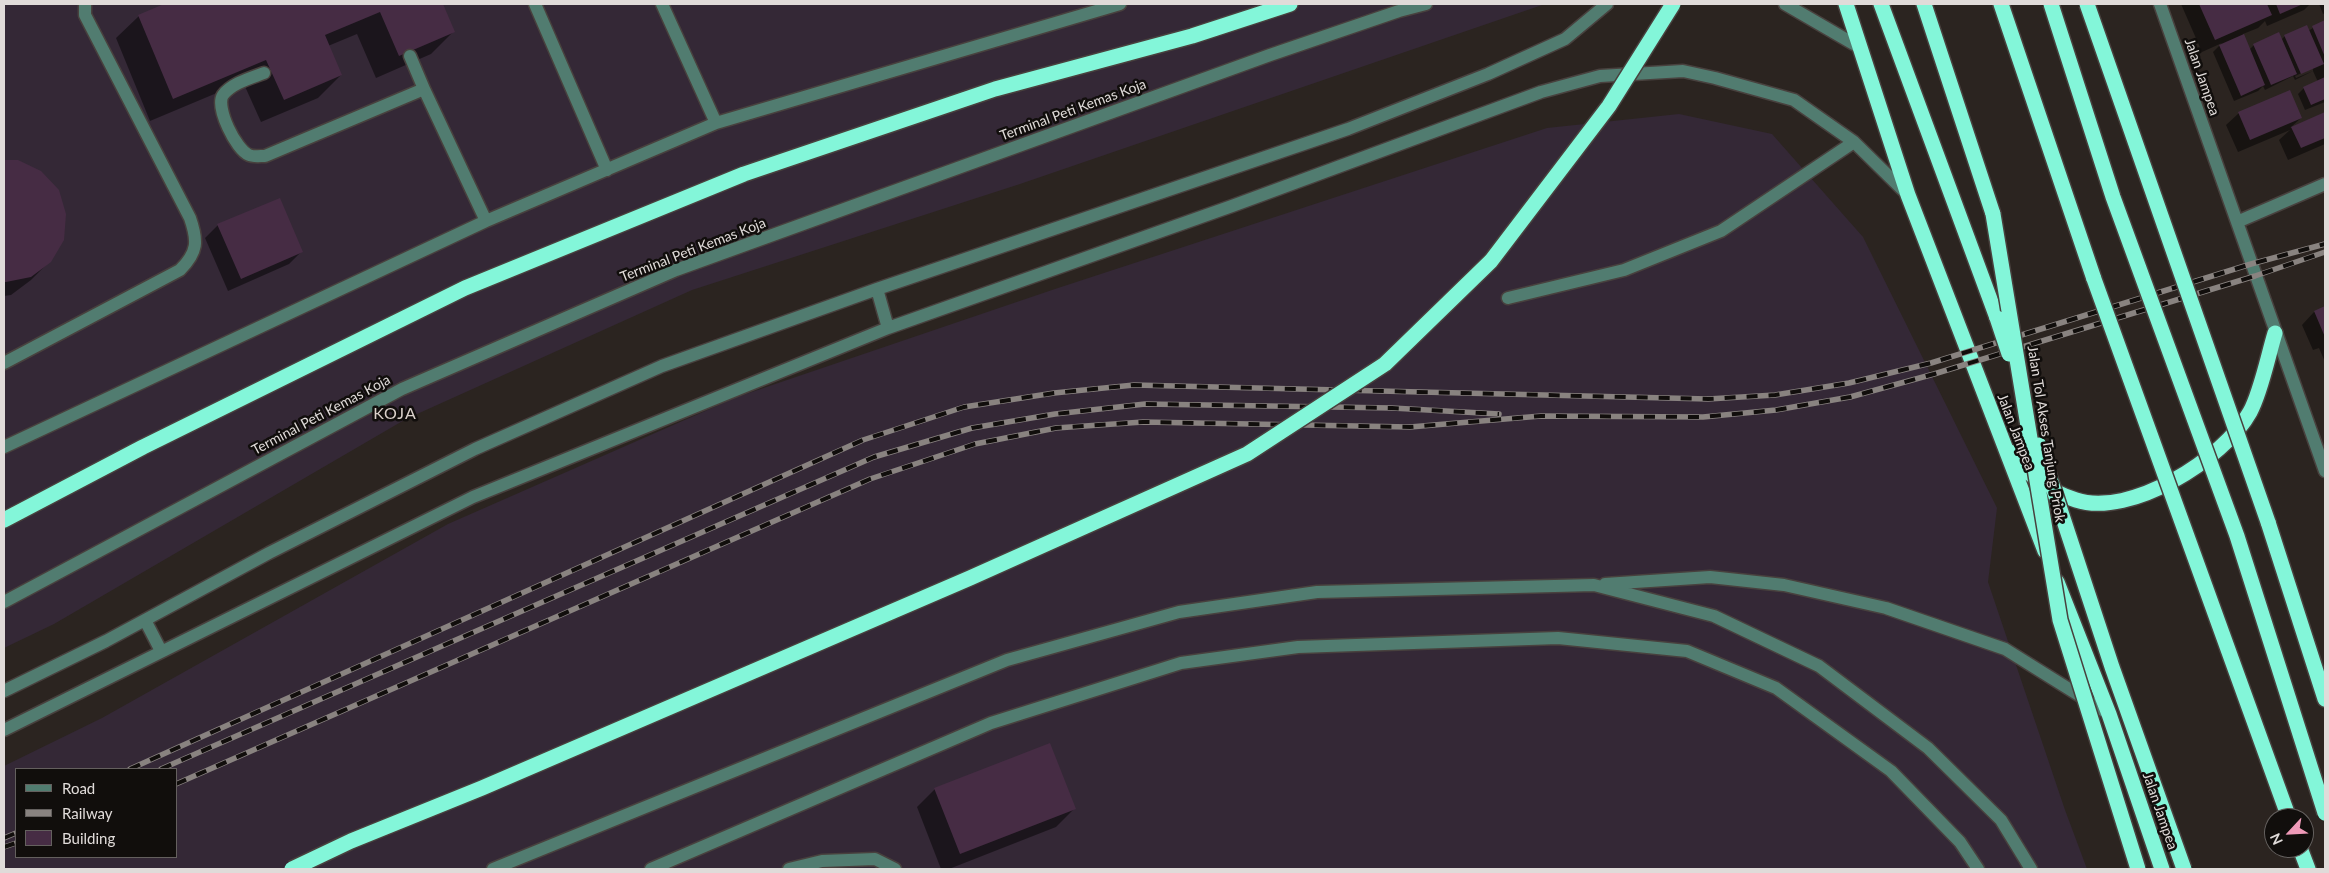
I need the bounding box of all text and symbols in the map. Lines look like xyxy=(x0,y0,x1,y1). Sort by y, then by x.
street label: Jalan Jampea xyxy=(2181,36,2223,118)
street label: Terminal Peti Kemas Koja xyxy=(998,76,1148,144)
street label: Terminal Peti Kemas Koja xyxy=(618,214,768,286)
street label: Jalan Tol Akses Tanjung Priok xyxy=(2024,345,2068,523)
street label: Terminal Peti Kemas Koja xyxy=(249,371,393,459)
street label: Jalan Jampea xyxy=(1994,391,2038,473)
district label: KOJA xyxy=(373,404,417,424)
legend xyxy=(15,768,178,858)
street label: Jalan Jampea xyxy=(2139,770,2181,852)
text: Road xyxy=(62,779,95,797)
text: Railway xyxy=(62,804,113,822)
north arrow xyxy=(2264,808,2314,858)
text: Building xyxy=(62,829,115,847)
text: N xyxy=(2266,831,2286,848)

